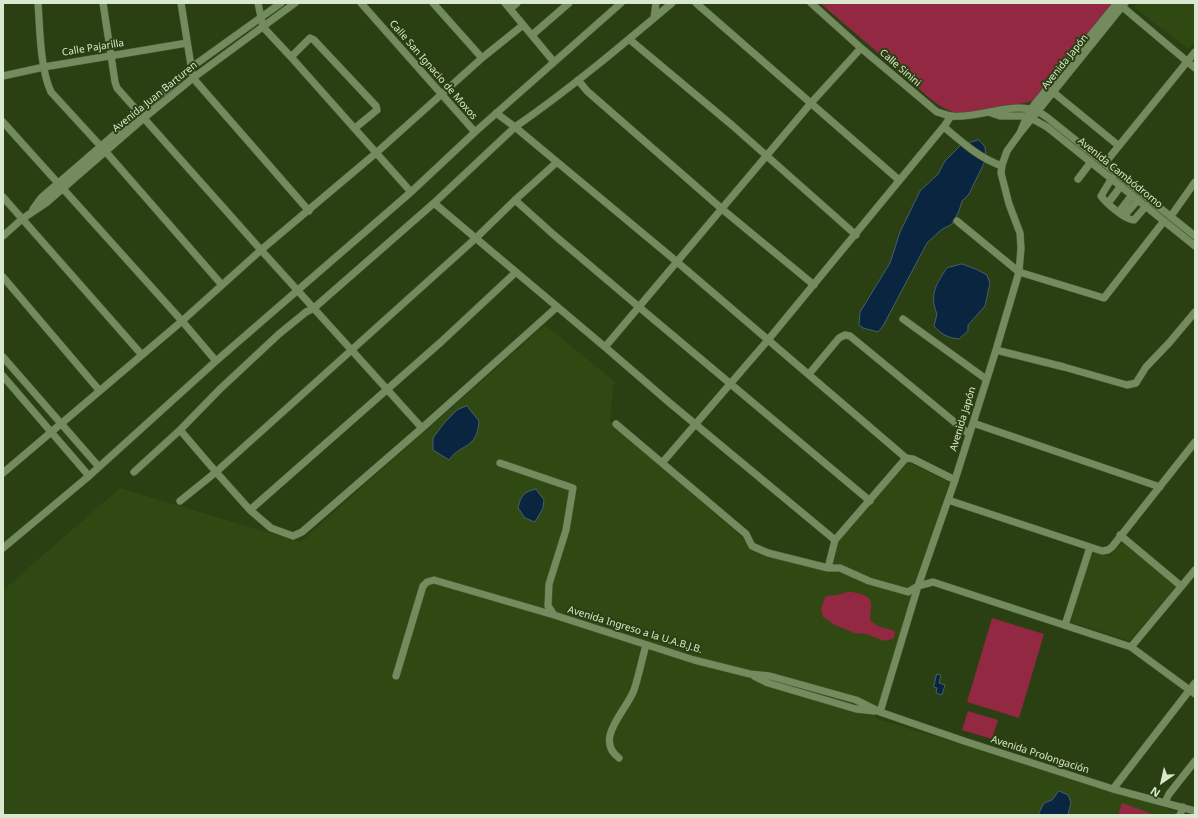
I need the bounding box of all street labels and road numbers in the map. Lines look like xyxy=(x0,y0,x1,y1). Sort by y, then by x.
street label: Calle San Ignacio de Moxos xyxy=(387,18,479,122)
street label: Avenida Japón xyxy=(1039,32,1091,92)
street label: Calle Pajarilla xyxy=(61,37,125,59)
street label: Calle Sinini xyxy=(877,47,923,89)
street label: Avenida Juan Barturen xyxy=(110,59,200,135)
street label: Avenida Cambódromo xyxy=(1075,135,1165,211)
street label: Avenida Japón xyxy=(947,385,979,453)
street label: Avenida Ingreso a la U.A.B.J.B. xyxy=(566,604,704,656)
street label: Avenida Prolongación xyxy=(989,733,1091,777)

